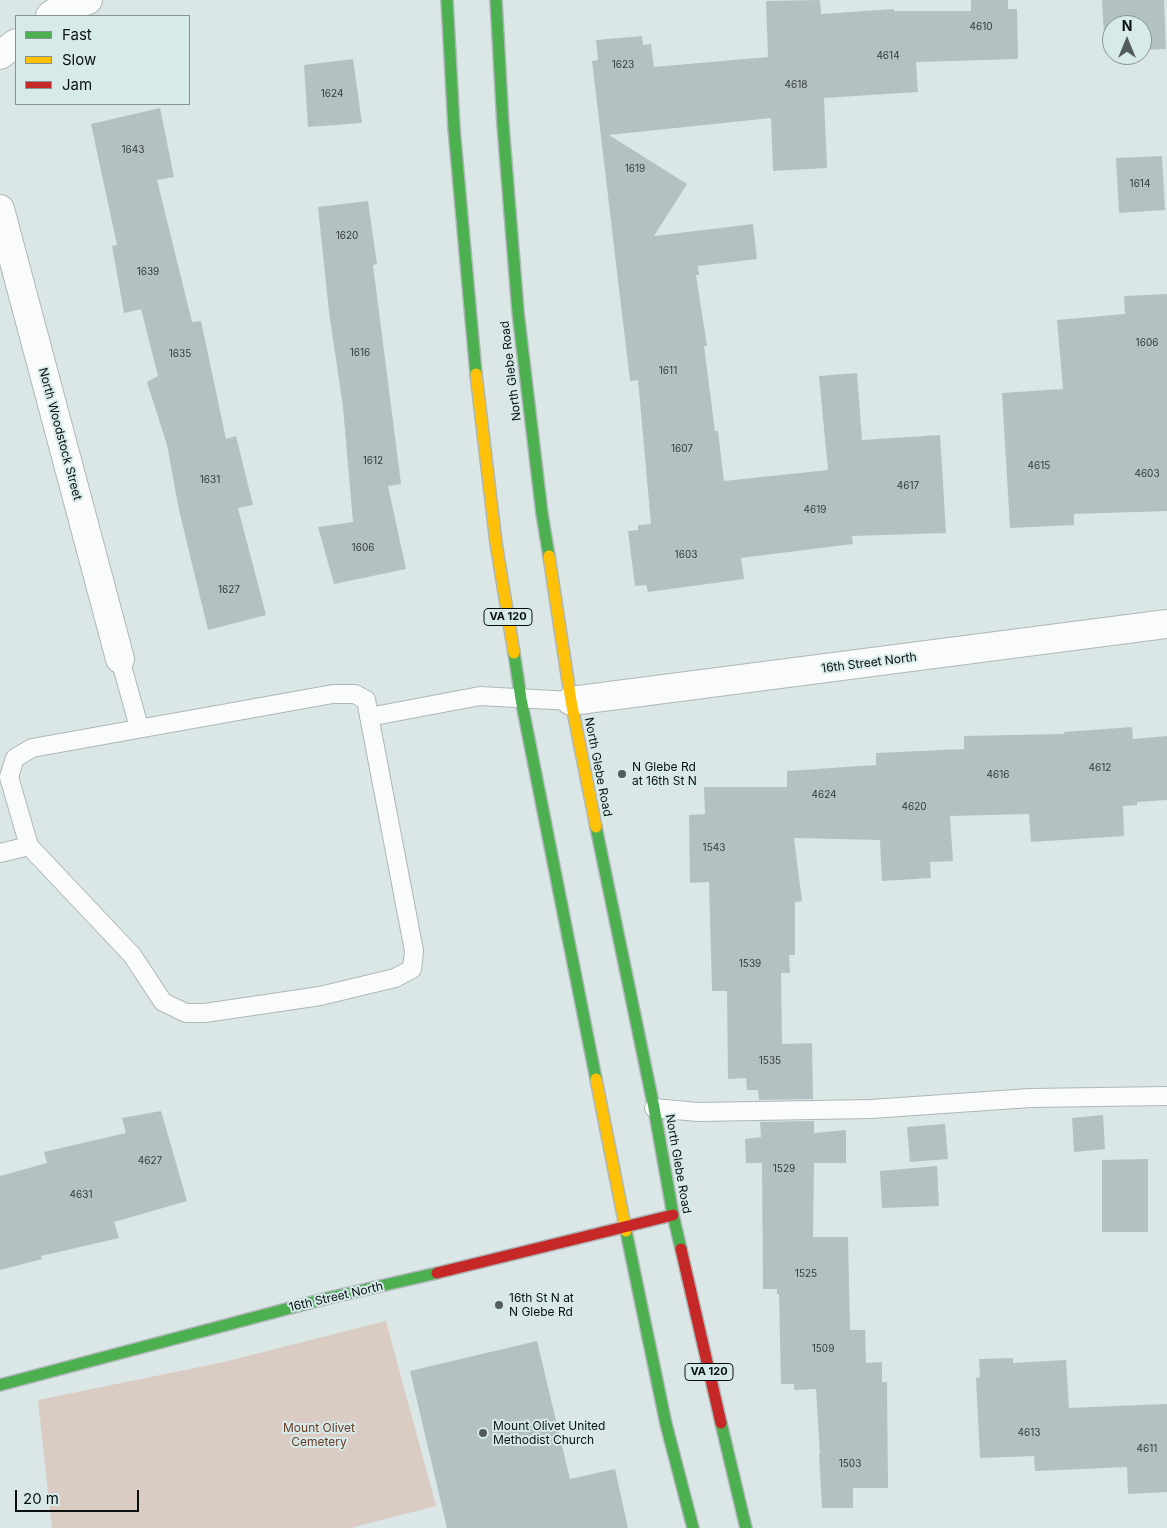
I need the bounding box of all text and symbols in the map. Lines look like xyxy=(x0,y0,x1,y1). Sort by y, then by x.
legend xyxy=(15,15,190,105)
north arrow xyxy=(1102,15,1152,65)
text: N xyxy=(1122,17,1132,34)
house number: 4610 xyxy=(969,21,993,33)
text: Fast xyxy=(62,25,92,44)
text: Slow xyxy=(62,50,96,69)
house number: 4614 xyxy=(876,50,900,62)
house number: 1623 xyxy=(612,59,634,71)
text: Jam xyxy=(62,75,92,94)
house number: 4618 xyxy=(785,79,807,91)
house number: 1624 xyxy=(321,88,343,100)
house number: 1643 xyxy=(122,144,144,156)
house number: 1619 xyxy=(625,163,645,175)
house number: 1614 xyxy=(1130,178,1150,190)
house number: 1620 xyxy=(336,230,358,242)
house number: 1639 xyxy=(137,266,159,278)
street label: North Glebe Road xyxy=(498,320,524,422)
house number: 1606 xyxy=(1136,337,1158,349)
house number: 1616 xyxy=(350,347,370,359)
house number: 1635 xyxy=(169,348,191,360)
house number: 1611 xyxy=(659,365,677,377)
street label: North Woodstock Street xyxy=(35,366,85,502)
house number: 1607 xyxy=(671,443,693,455)
house number: 1612 xyxy=(363,455,383,467)
house number: 4615 xyxy=(1028,460,1050,472)
house number: 4603 xyxy=(1134,468,1160,480)
house number: 1631 xyxy=(200,474,220,486)
house number: 4617 xyxy=(897,480,919,492)
house number: 4619 xyxy=(804,504,826,516)
house number: 1606 xyxy=(352,542,374,554)
house number: 1603 xyxy=(675,549,697,561)
house number: 1627 xyxy=(218,584,240,596)
road number: VA 120 xyxy=(484,608,532,626)
street label: 16th Street North xyxy=(821,650,917,676)
street label: North Glebe Road xyxy=(581,716,615,818)
place label: N Glebe Rd at 16th St N xyxy=(632,760,697,788)
house number: 4612 xyxy=(1089,762,1111,774)
marker: N Glebe Rd at 16th St N xyxy=(616,768,628,780)
house number: 4616 xyxy=(987,769,1009,781)
house number: 4624 xyxy=(811,789,837,801)
house number: 4620 xyxy=(901,801,927,813)
house number: 1543 xyxy=(703,842,725,854)
house number: 1539 xyxy=(739,958,761,970)
house number: 1535 xyxy=(759,1055,781,1067)
street label: North Glebe Road xyxy=(662,1113,694,1215)
house number: 4627 xyxy=(138,1155,162,1167)
house number: 1529 xyxy=(773,1163,795,1175)
house number: 4631 xyxy=(70,1189,92,1201)
house number: 1525 xyxy=(795,1268,817,1280)
street label: 16th Street North xyxy=(288,1279,384,1315)
place label: 16th St N at N Glebe Rd xyxy=(509,1291,574,1319)
marker: 16th St N at N Glebe Rd xyxy=(493,1299,505,1311)
house number: 1509 xyxy=(812,1343,834,1355)
road number: VA 120 xyxy=(685,1364,733,1380)
place label: Mount Olivet United Methodist Church xyxy=(493,1419,605,1447)
park label: Mount Olivet Cemetery xyxy=(283,1421,355,1449)
marker: Mount Olivet United Methodist Church xyxy=(477,1427,489,1439)
house number: 4613 xyxy=(1018,1427,1040,1439)
house number: 4611 xyxy=(1137,1443,1157,1455)
house number: 1503 xyxy=(839,1458,861,1470)
scale bar xyxy=(18,1480,141,1512)
text: 20 m xyxy=(23,1489,59,1508)

